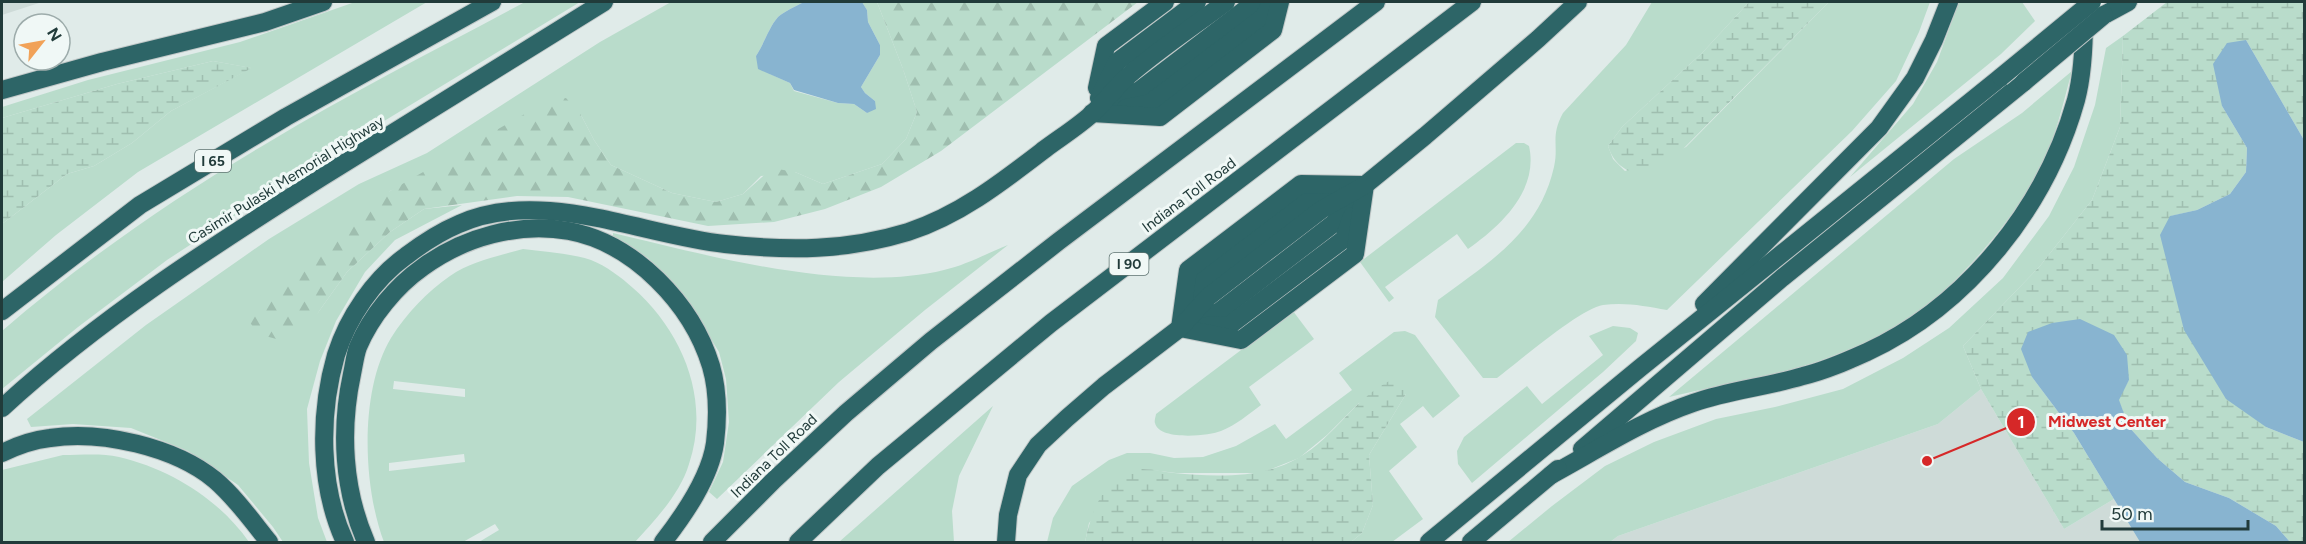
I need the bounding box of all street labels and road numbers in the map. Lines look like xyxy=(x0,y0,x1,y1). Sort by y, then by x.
street label: Casimir Pulaski Memorial Highway xyxy=(185,112,387,248)
road number: I 65 xyxy=(195,150,231,172)
street label: Indiana Toll Road xyxy=(1138,154,1240,236)
road number: I 90 xyxy=(1110,253,1148,275)
street label: Indiana Toll Road xyxy=(727,410,821,502)

